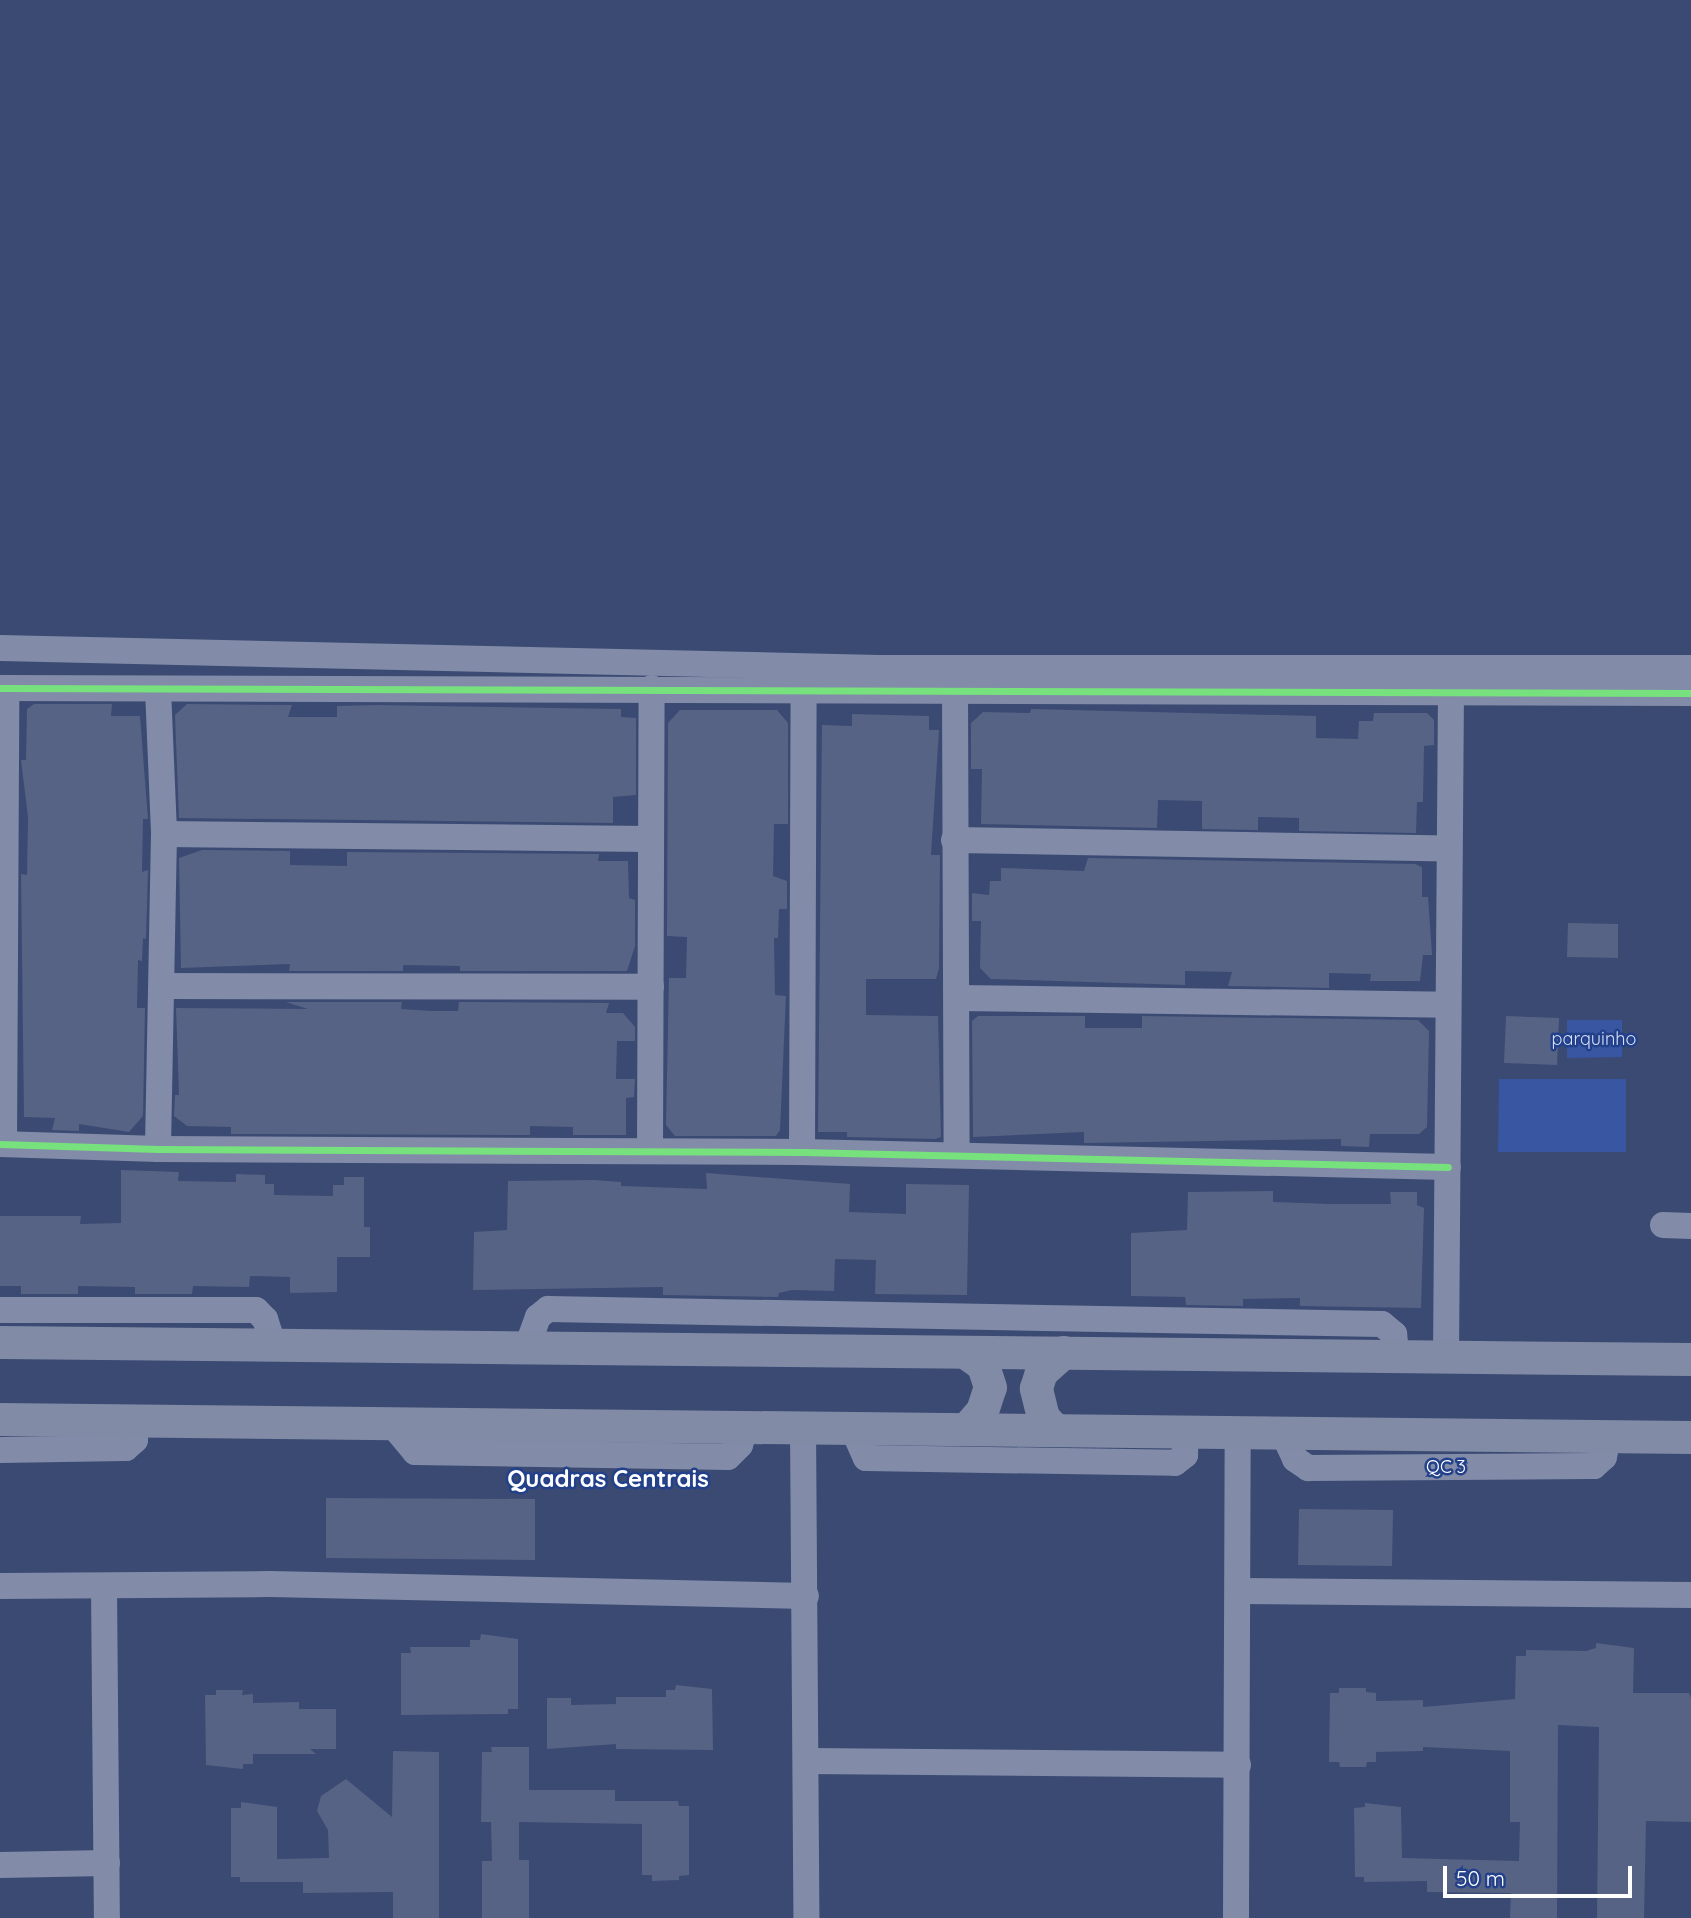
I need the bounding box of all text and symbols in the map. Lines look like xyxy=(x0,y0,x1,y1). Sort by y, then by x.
park label: parquinho xyxy=(1552,1028,1636,1050)
street label: QC 3 xyxy=(1426,1456,1466,1478)
district label: Quadras Centrais xyxy=(507,1465,709,1493)
scale bar xyxy=(1446,1852,1635,1896)
text: 50 m xyxy=(1456,1865,1505,1891)

